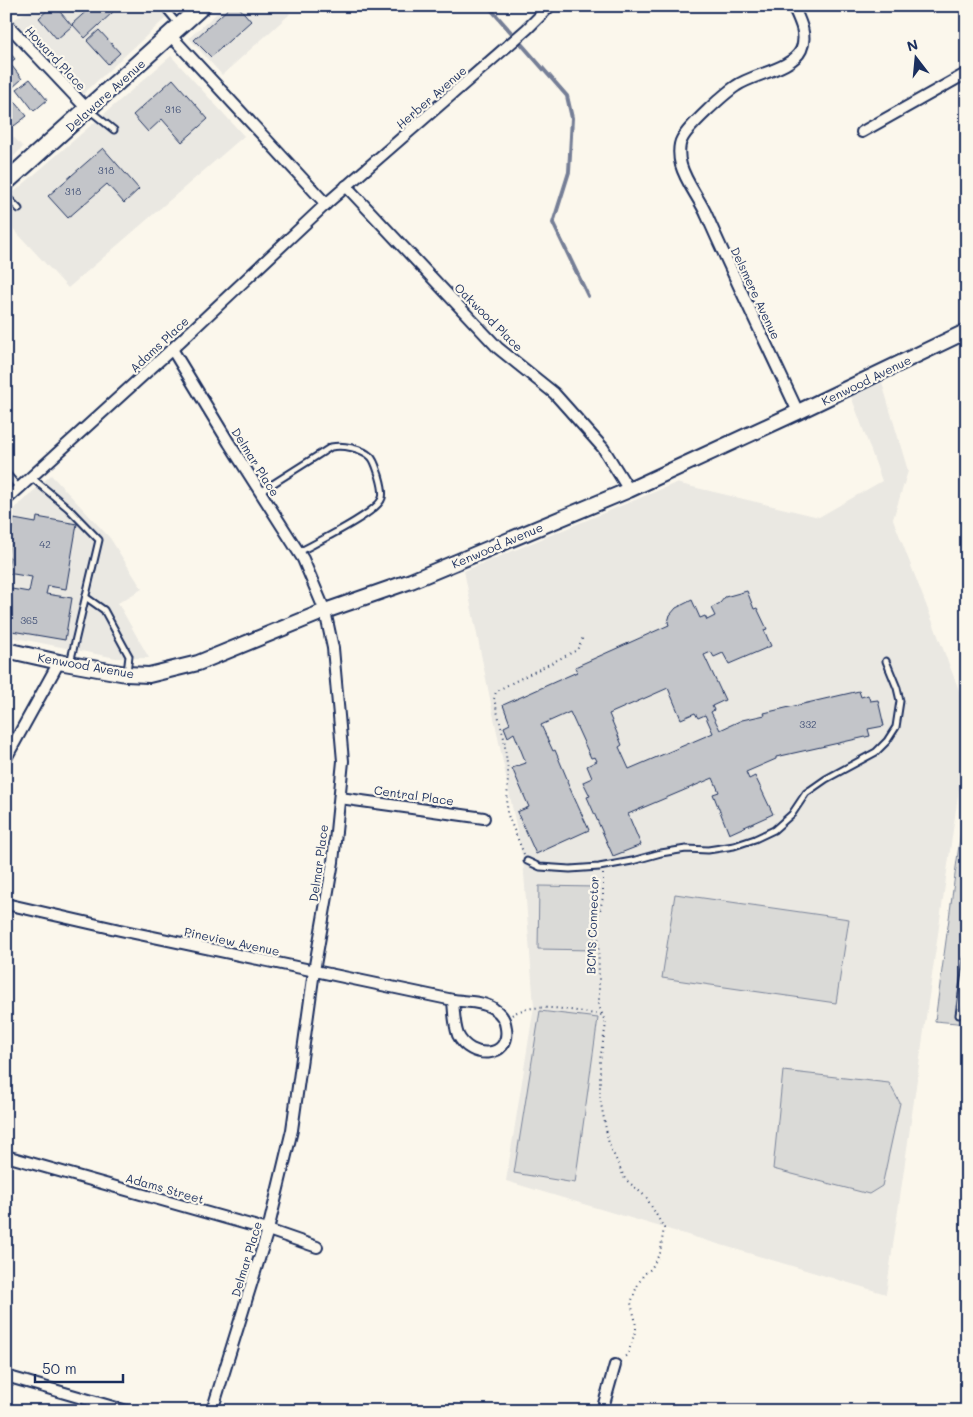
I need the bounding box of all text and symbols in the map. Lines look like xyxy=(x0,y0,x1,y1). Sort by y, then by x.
street label: Howard Place xyxy=(22,22,90,94)
north arrow xyxy=(890,32,940,82)
text: N xyxy=(905,34,920,56)
street label: Delaware Avenue xyxy=(62,55,148,135)
street label: Herber Avenue xyxy=(392,62,470,132)
house number: 316 xyxy=(165,102,181,116)
house number: 318 xyxy=(98,163,114,177)
house number: 318 xyxy=(65,184,81,198)
street label: Delsmere Avenue xyxy=(728,244,784,342)
street label: Oakwood Place xyxy=(451,279,527,355)
street label: Adams Place xyxy=(126,313,192,375)
street label: Kenwood Avenue xyxy=(819,351,913,409)
street label: Delmar Place xyxy=(229,425,283,499)
street label: Kenwood Avenue xyxy=(449,519,545,571)
house number: 42 xyxy=(39,537,51,551)
house number: 365 xyxy=(20,613,38,627)
street label: Kenwood Avenue xyxy=(36,649,136,681)
house number: 332 xyxy=(799,717,817,731)
street label: Central Place xyxy=(373,781,455,809)
street label: Delmar Place xyxy=(305,823,331,903)
street label: BCMS Connector xyxy=(582,876,602,974)
street label: Pineview Avenue xyxy=(183,923,281,959)
street label: Adams Street xyxy=(124,1169,206,1207)
street label: Delmar Place xyxy=(227,1219,265,1299)
scale bar xyxy=(35,1352,122,1384)
text: 50 m xyxy=(42,1358,77,1378)

